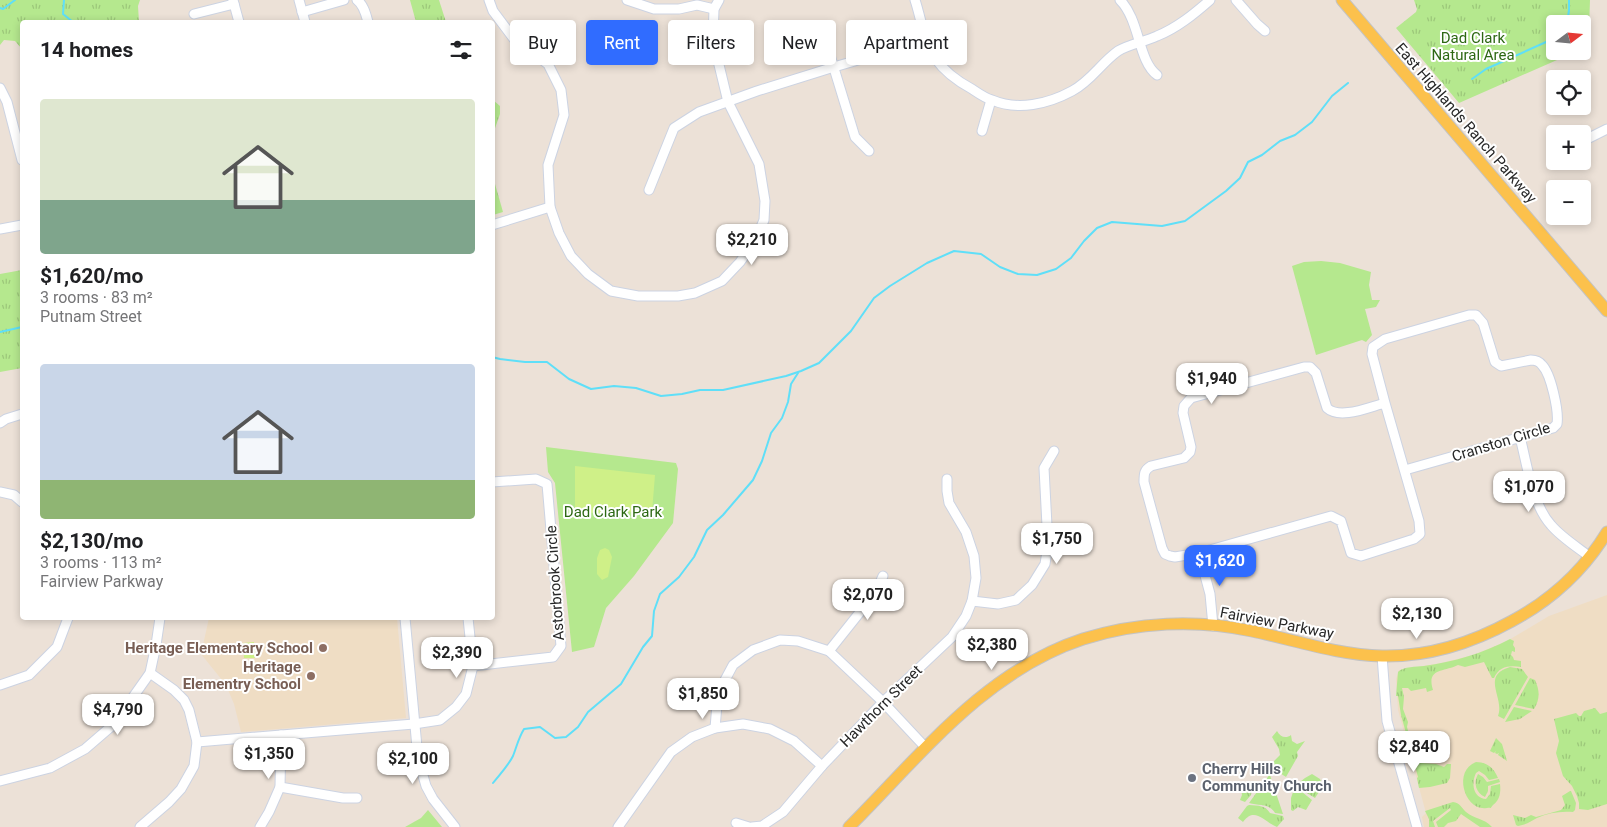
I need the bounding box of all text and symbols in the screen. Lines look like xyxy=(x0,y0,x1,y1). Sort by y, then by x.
north arrow xyxy=(1546,15,1591,60)
map controls xyxy=(1546,15,1591,225)
chip: Buy xyxy=(510,20,576,65)
chip: Rent xyxy=(586,20,658,65)
chip: Filters xyxy=(668,20,754,65)
chip: New xyxy=(764,20,836,65)
chip: Apartment xyxy=(846,20,967,65)
park label: Dad Clark Natural Area xyxy=(1431,29,1515,64)
icon: filters xyxy=(447,36,475,64)
text: 14 homes xyxy=(40,38,133,62)
street label: East Highlands Ranch Parkway xyxy=(1392,39,1540,207)
button: locate xyxy=(1546,70,1591,115)
button: + xyxy=(1546,125,1591,170)
icon: home xyxy=(213,132,303,222)
button: − xyxy=(1546,180,1591,225)
pin: $2,210 xyxy=(711,224,793,266)
text: $2,210 xyxy=(727,230,777,249)
text: $1,620/mo xyxy=(40,264,143,288)
text: 3 rooms · 83 m² xyxy=(40,288,153,307)
text: Putnam Street xyxy=(40,307,142,326)
pin: $1,940 xyxy=(1171,362,1253,405)
text: $1,940 xyxy=(1187,369,1237,388)
icon: home xyxy=(213,397,303,487)
street label: Cranston Circle xyxy=(1450,418,1552,465)
pin: $1,070 xyxy=(1488,470,1570,513)
text: $1,070 xyxy=(1504,477,1554,496)
park label: Dad Clark Park xyxy=(564,503,663,521)
pin: $1,750 xyxy=(1016,522,1098,565)
street label: Astorbrook Circle xyxy=(542,525,568,641)
text: $2,130/mo xyxy=(40,529,143,553)
text: $1,750 xyxy=(1032,529,1082,548)
pin: $1,620 xyxy=(1179,544,1261,587)
text: $1,620 xyxy=(1195,551,1245,570)
text: 3 rooms · 113 m² xyxy=(40,553,162,572)
text: Fairview Parkway xyxy=(40,572,163,591)
pin: $2,070 xyxy=(827,578,909,621)
text: $2,070 xyxy=(843,585,893,604)
pin: $2,130 xyxy=(1376,598,1458,640)
street label: Fairview Parkway xyxy=(1219,603,1335,643)
text: $2,130 xyxy=(1392,604,1442,623)
pin: $2,380 xyxy=(951,628,1033,671)
text: $2,380 xyxy=(967,635,1017,654)
pin: $2,390 xyxy=(416,636,498,679)
place label: Heritage Elementary School xyxy=(125,639,313,657)
marker: Heritage Elementary School xyxy=(317,642,329,654)
text: $2,390 xyxy=(432,643,482,662)
place label: Heritage Elementry School xyxy=(183,658,301,693)
street label: Hawthorn Street xyxy=(836,661,926,751)
marker: Heritage Elementry School xyxy=(305,670,317,682)
pin: $1,850 xyxy=(662,678,744,720)
text: $1,850 xyxy=(678,684,728,703)
pin: $4,790 xyxy=(77,694,159,736)
text: $4,790 xyxy=(93,700,143,719)
pin: $2,840 xyxy=(1373,730,1455,773)
text: $2,840 xyxy=(1389,737,1439,756)
pin: $1,350 xyxy=(228,738,310,780)
pin: $2,100 xyxy=(372,742,454,785)
text: $1,350 xyxy=(244,744,294,763)
text: $2,100 xyxy=(388,749,438,768)
place label: Cherry Hills Community Church xyxy=(1202,760,1332,795)
marker: Cherry Hills Community Church xyxy=(1186,772,1198,784)

